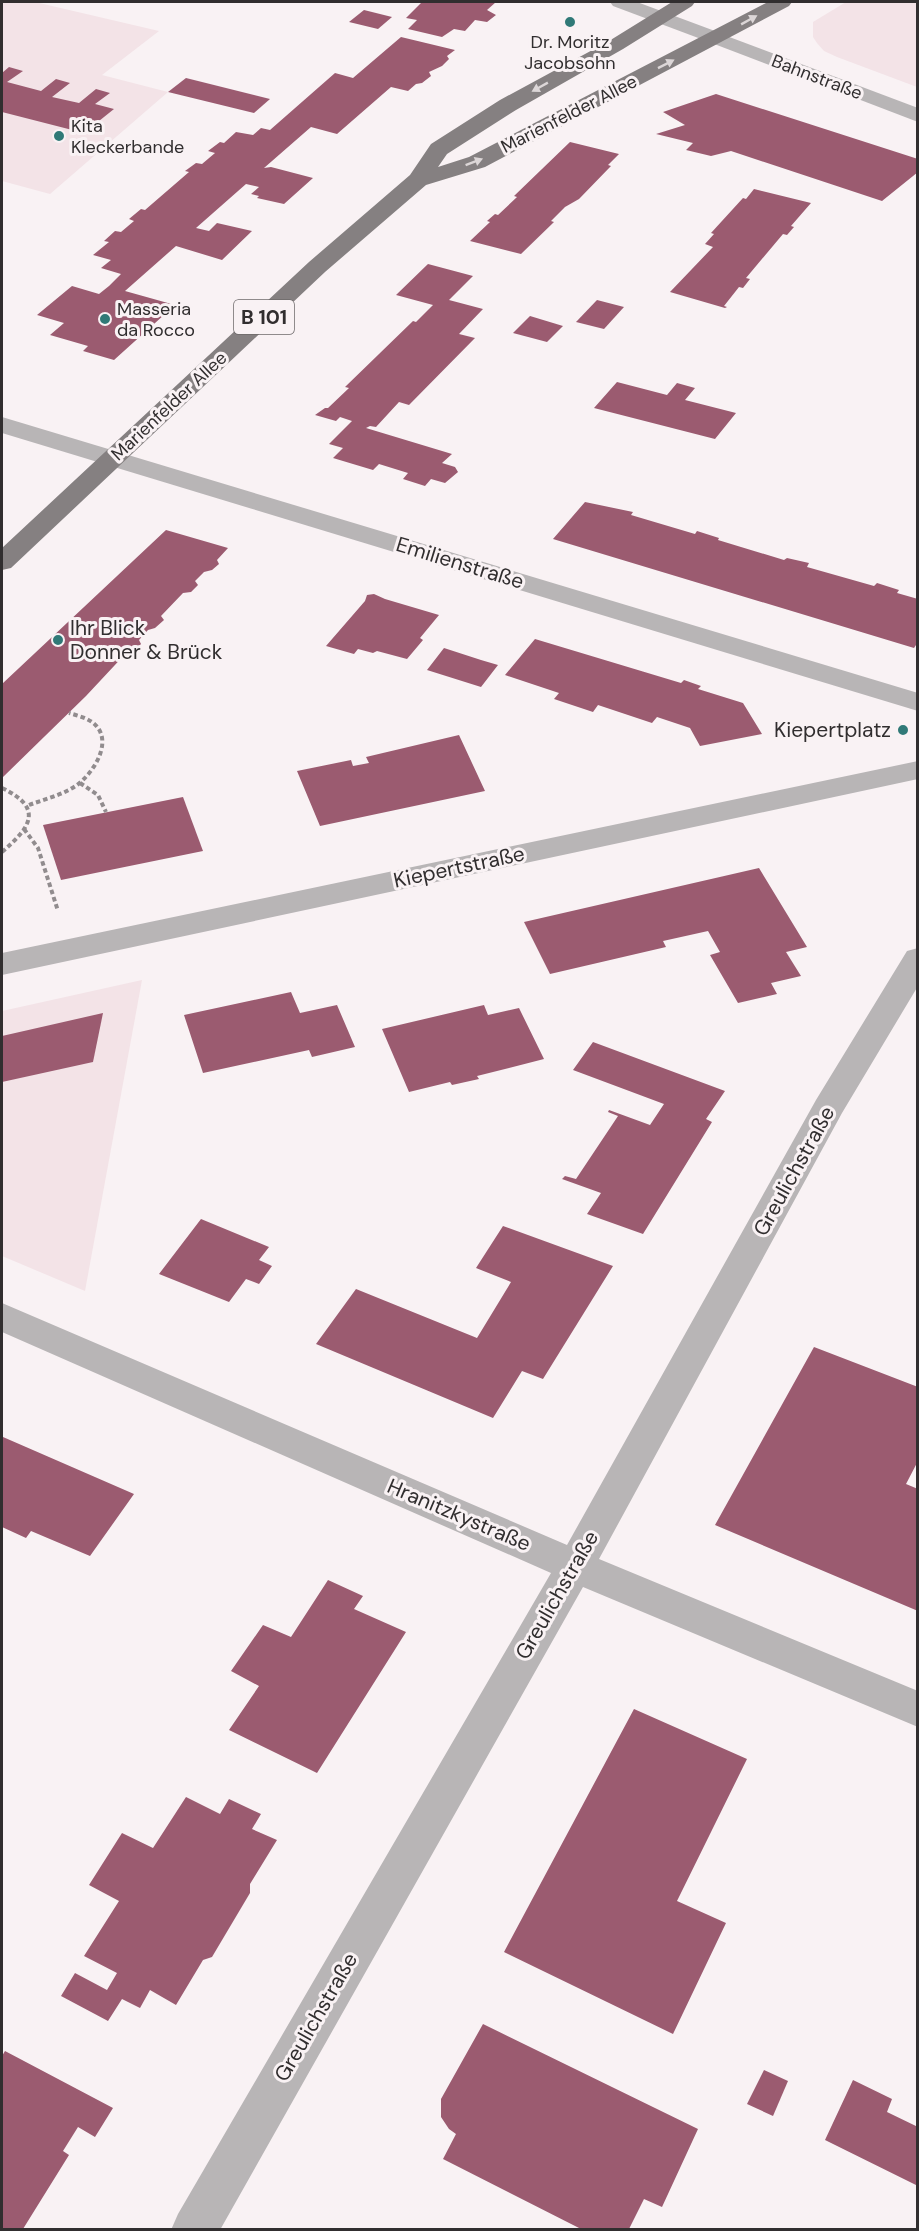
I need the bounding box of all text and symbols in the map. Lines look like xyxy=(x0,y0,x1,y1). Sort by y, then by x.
marker: Dr. Moritz Jacobsohn xyxy=(563,15,577,29)
one-way arrow xyxy=(741,15,758,25)
place label: Dr. Moritz Jacobsohn xyxy=(524,30,616,75)
street label: Bahnstraße xyxy=(768,49,866,105)
one-way arrow xyxy=(658,59,675,69)
street label: Marienfelder Allee xyxy=(497,69,641,159)
one-way arrow xyxy=(531,82,548,92)
place label: Kita Kleckerbande xyxy=(71,114,184,159)
marker: Kita Kleckerbande xyxy=(52,129,66,143)
one-way arrow xyxy=(465,157,483,166)
place label: Masseria da Rocco xyxy=(117,297,195,342)
road number: B 101 xyxy=(234,300,294,334)
marker: Masseria da Rocco xyxy=(98,312,112,326)
street label: Marienfelder Allee xyxy=(106,346,232,466)
street label: Emilienstraße xyxy=(393,530,527,596)
place label: Ihr Blick Donner & Brück xyxy=(70,614,223,666)
marker: Ihr Blick Donner & Brück xyxy=(51,633,65,647)
place label: Kiepertplatz xyxy=(774,716,891,744)
marker: Kiepertplatz xyxy=(896,723,910,737)
street label: Kiepertstraße xyxy=(391,839,527,895)
street label: Greulichstraße xyxy=(747,1101,841,1241)
street label: Hranitzkystraße xyxy=(383,1472,535,1558)
street label: Greulichstraße xyxy=(509,1526,605,1664)
street label: Greulichstraße xyxy=(268,1948,364,2086)

